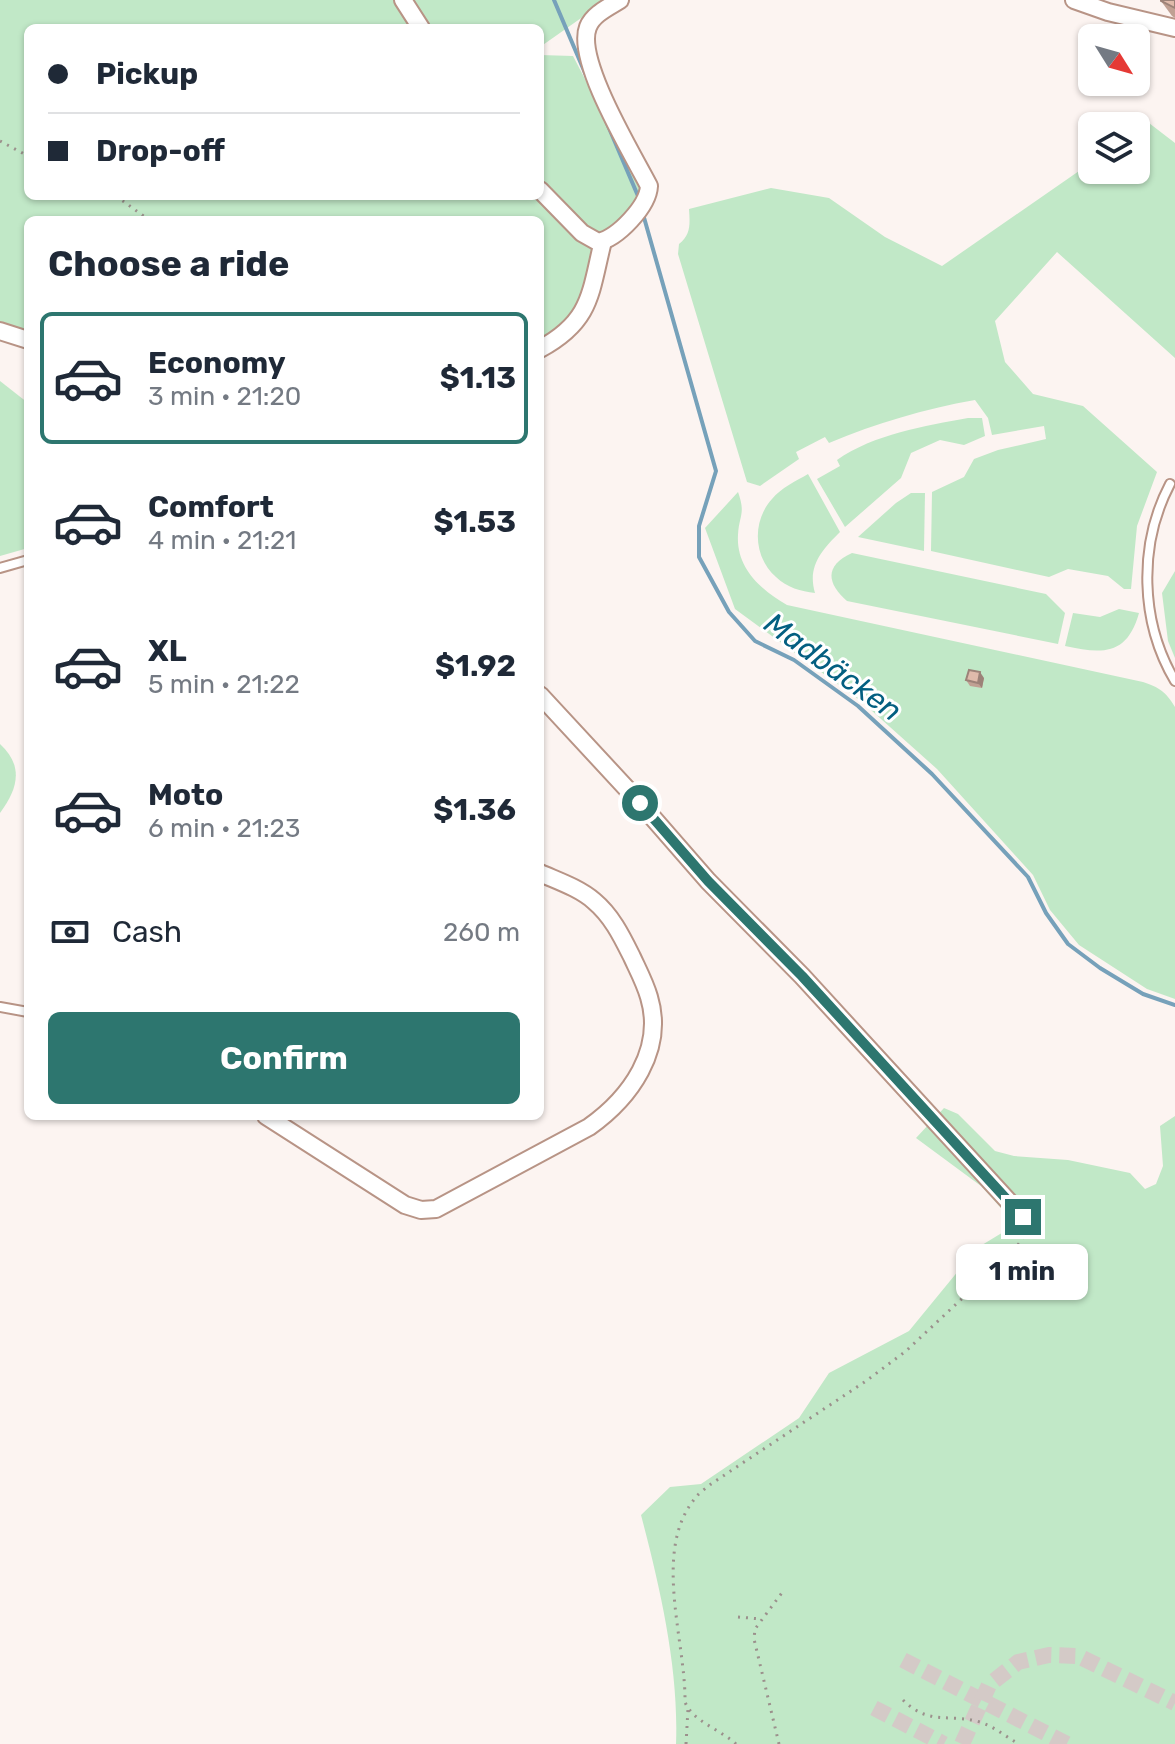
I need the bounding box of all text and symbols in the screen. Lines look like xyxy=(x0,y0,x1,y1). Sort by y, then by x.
north arrow xyxy=(1078,24,1150,96)
map controls xyxy=(1078,24,1150,184)
text: Pickup xyxy=(96,56,198,92)
button: layers xyxy=(1078,112,1150,184)
text: Drop-off xyxy=(96,133,225,169)
text: Choose a ride xyxy=(48,242,289,285)
icon: car xyxy=(52,342,124,414)
text: Economy xyxy=(148,345,286,381)
text: $1.13 xyxy=(440,360,516,396)
text: 3 min · 21:20 xyxy=(148,381,301,412)
icon: car xyxy=(52,486,124,558)
text: Comfort xyxy=(148,489,274,525)
text: $1.53 xyxy=(433,504,516,540)
text: 4 min · 21:21 xyxy=(148,525,296,556)
water label: Madbäcken xyxy=(757,605,909,729)
icon: car xyxy=(52,630,124,702)
text: XL xyxy=(148,633,187,669)
text: $1.92 xyxy=(435,648,516,684)
text: 5 min · 21:22 xyxy=(148,669,300,700)
icon: car xyxy=(52,774,124,846)
text: Moto xyxy=(148,777,223,813)
route start xyxy=(622,785,658,821)
text: $1.36 xyxy=(433,792,516,828)
text: 6 min · 21:23 xyxy=(148,813,300,844)
icon: cash xyxy=(48,910,92,954)
text: Cash xyxy=(112,914,182,950)
text: 260 m xyxy=(443,917,520,948)
button: Confirm xyxy=(48,1012,520,1104)
route end xyxy=(1005,1199,1041,1235)
callout: 1 min xyxy=(957,1245,1089,1301)
text: 1 min xyxy=(989,1256,1055,1287)

